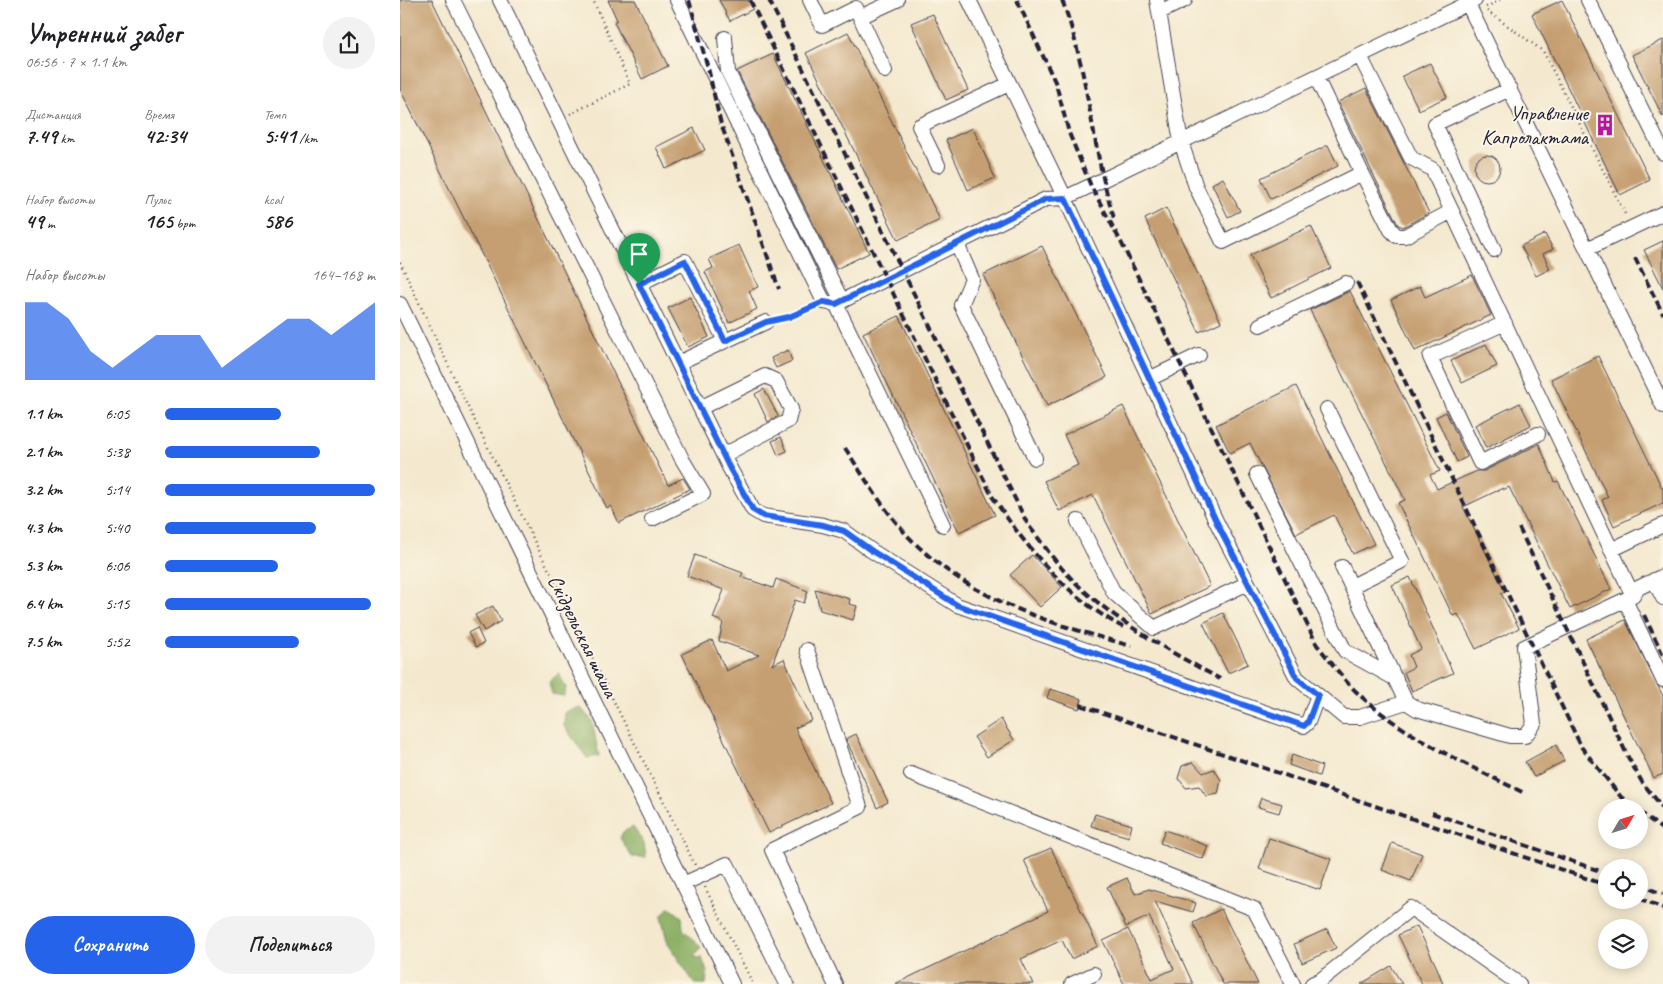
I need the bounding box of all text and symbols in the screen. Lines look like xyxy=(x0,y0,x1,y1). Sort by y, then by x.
text: Утренний забег xyxy=(25,15,181,50)
button: share xyxy=(323,17,375,69)
text: 06:56 · 7 × 1.1 km xyxy=(25,52,127,72)
place label: Управление Капролактама xyxy=(1482,100,1590,150)
text: Дистанция xyxy=(25,106,81,123)
text: Время xyxy=(144,106,174,123)
text: Темп xyxy=(264,106,286,123)
building icon: Управление Капролактама xyxy=(1592,112,1618,138)
text: 7.49 xyxy=(25,123,57,149)
text: 42:34 xyxy=(144,123,186,149)
text: 5:41 xyxy=(264,123,296,149)
text: km xyxy=(57,130,74,147)
text: /km xyxy=(296,130,318,147)
text: Набор высоты xyxy=(25,191,94,208)
text: Пульс xyxy=(144,191,171,208)
text: kcal xyxy=(264,191,282,208)
text: 49 xyxy=(25,208,44,234)
text: 165 xyxy=(144,208,173,234)
text: 586 xyxy=(264,208,292,234)
text: m xyxy=(44,215,55,232)
text: bpm xyxy=(173,215,195,232)
pin xyxy=(618,233,660,284)
icon: arrive xyxy=(625,240,653,268)
text: Набор высоты xyxy=(25,265,104,285)
text: 164–168 m xyxy=(312,265,375,285)
text: 1.1 km xyxy=(25,404,62,424)
text: 6:05 xyxy=(105,404,130,424)
text: 2.1 km xyxy=(25,442,62,462)
text: 5:38 xyxy=(105,442,130,462)
text: 3.2 km xyxy=(25,480,62,500)
text: 5:14 xyxy=(105,480,130,500)
text: 4.3 km xyxy=(25,518,62,538)
text: 5:40 xyxy=(105,518,130,538)
text: 5.3 km xyxy=(25,556,62,576)
text: 6:06 xyxy=(105,556,130,576)
street label: Скідзельская шаша xyxy=(542,570,625,703)
text: 6.4 km xyxy=(25,594,63,614)
text: 5:15 xyxy=(105,594,130,614)
text: 7.5 km xyxy=(25,632,62,652)
text: 5:52 xyxy=(105,632,130,652)
north arrow xyxy=(1598,799,1648,849)
map controls xyxy=(1598,799,1648,969)
button: locate xyxy=(1598,859,1648,909)
button: Сохранить xyxy=(25,916,195,974)
button: Поделиться xyxy=(205,916,375,974)
button: layers xyxy=(1598,919,1648,969)

